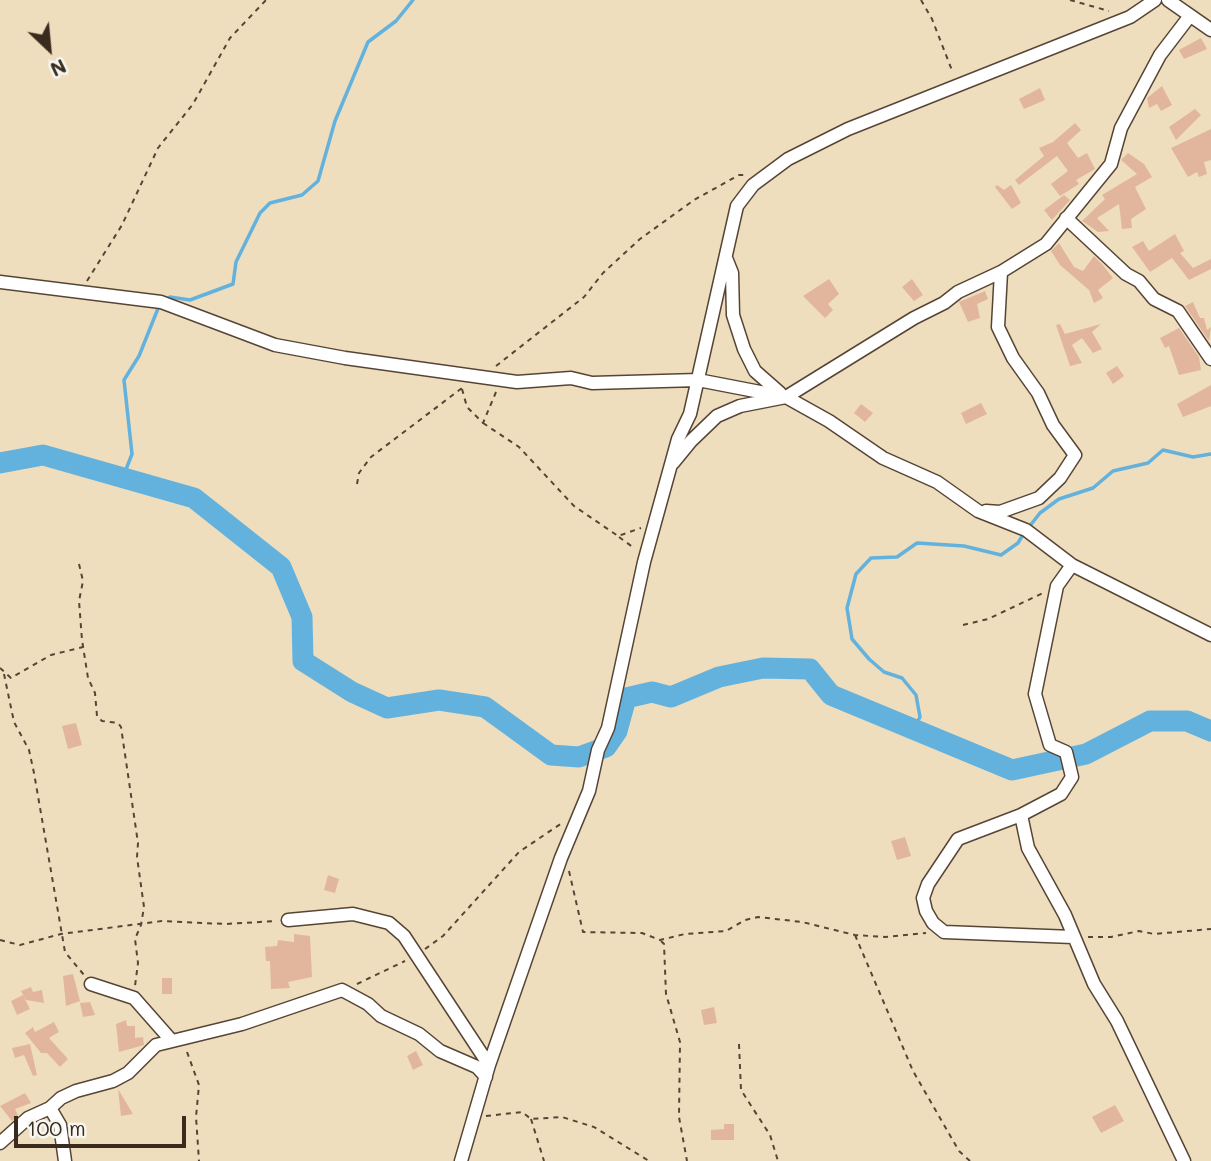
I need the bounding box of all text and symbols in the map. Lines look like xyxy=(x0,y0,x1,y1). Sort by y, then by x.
north arrow xyxy=(14,14,84,84)
text: N xyxy=(46,54,70,83)
scale bar xyxy=(18,1102,189,1146)
text: 100 m xyxy=(27,1114,86,1141)

